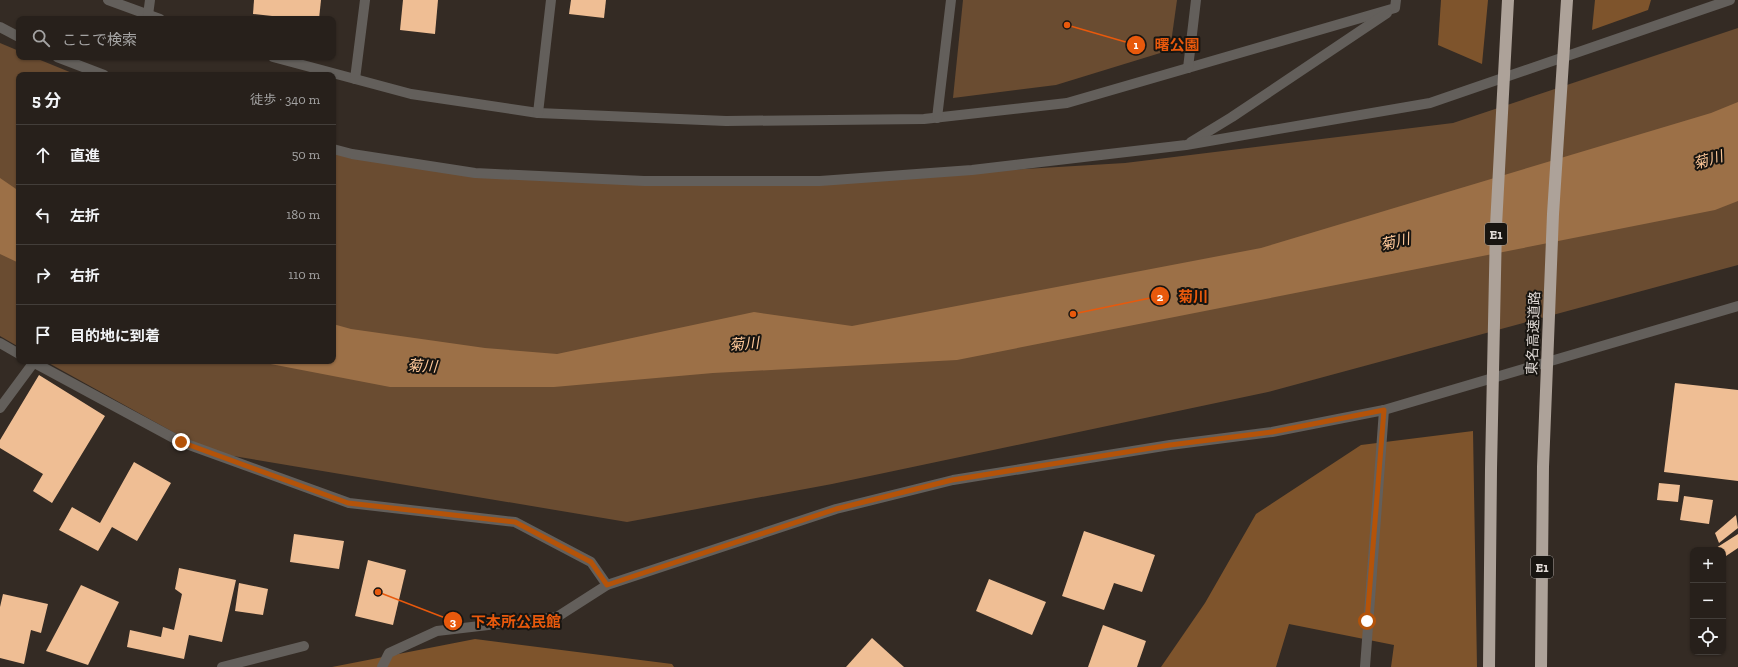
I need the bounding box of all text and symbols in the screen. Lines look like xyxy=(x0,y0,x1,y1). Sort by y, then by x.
search box xyxy=(16,16,336,60)
icon: search xyxy=(30,27,52,49)
text: ここで検索 xyxy=(62,31,137,49)
callout: 曙公園 xyxy=(1126,31,1207,58)
text: 曙公園 xyxy=(1154,36,1200,54)
text: 1 xyxy=(1134,38,1139,52)
text: 5 分 xyxy=(32,90,61,110)
text: 徒歩 · 340 m xyxy=(250,92,320,107)
icon: ahead xyxy=(32,144,54,166)
text: 直進 xyxy=(70,147,100,165)
text: 50 m xyxy=(292,147,320,162)
water label: 菊川 xyxy=(1691,147,1727,173)
icon: left xyxy=(32,204,54,226)
text: 左折 xyxy=(70,207,100,225)
text: 180 m xyxy=(286,207,320,222)
road number: E1 xyxy=(1485,223,1507,245)
water label: 菊川 xyxy=(1378,229,1414,254)
icon: right xyxy=(32,264,54,286)
text: 右折 xyxy=(70,267,100,285)
text: 110 m xyxy=(288,267,320,282)
callout: 菊川 xyxy=(1150,283,1216,310)
text: 菊川 xyxy=(1178,288,1208,306)
text: 2 xyxy=(1157,290,1164,304)
street label: 東名高速道路 xyxy=(1524,291,1543,375)
icon: arrive xyxy=(32,324,54,346)
text: 目的地に到着 xyxy=(70,327,160,345)
water label: 菊川 xyxy=(728,334,762,354)
water label: 菊川 xyxy=(407,356,439,376)
route end xyxy=(172,433,190,451)
map controls xyxy=(1690,547,1726,655)
button: + xyxy=(1690,547,1726,583)
road number: E1 xyxy=(1531,556,1553,578)
button: − xyxy=(1690,583,1726,619)
callout: 下本所公民館 xyxy=(443,608,569,635)
route start xyxy=(1358,612,1376,630)
text: 下本所公民館 xyxy=(471,613,561,631)
text: 3 xyxy=(450,615,457,629)
button: locate xyxy=(1690,619,1726,655)

